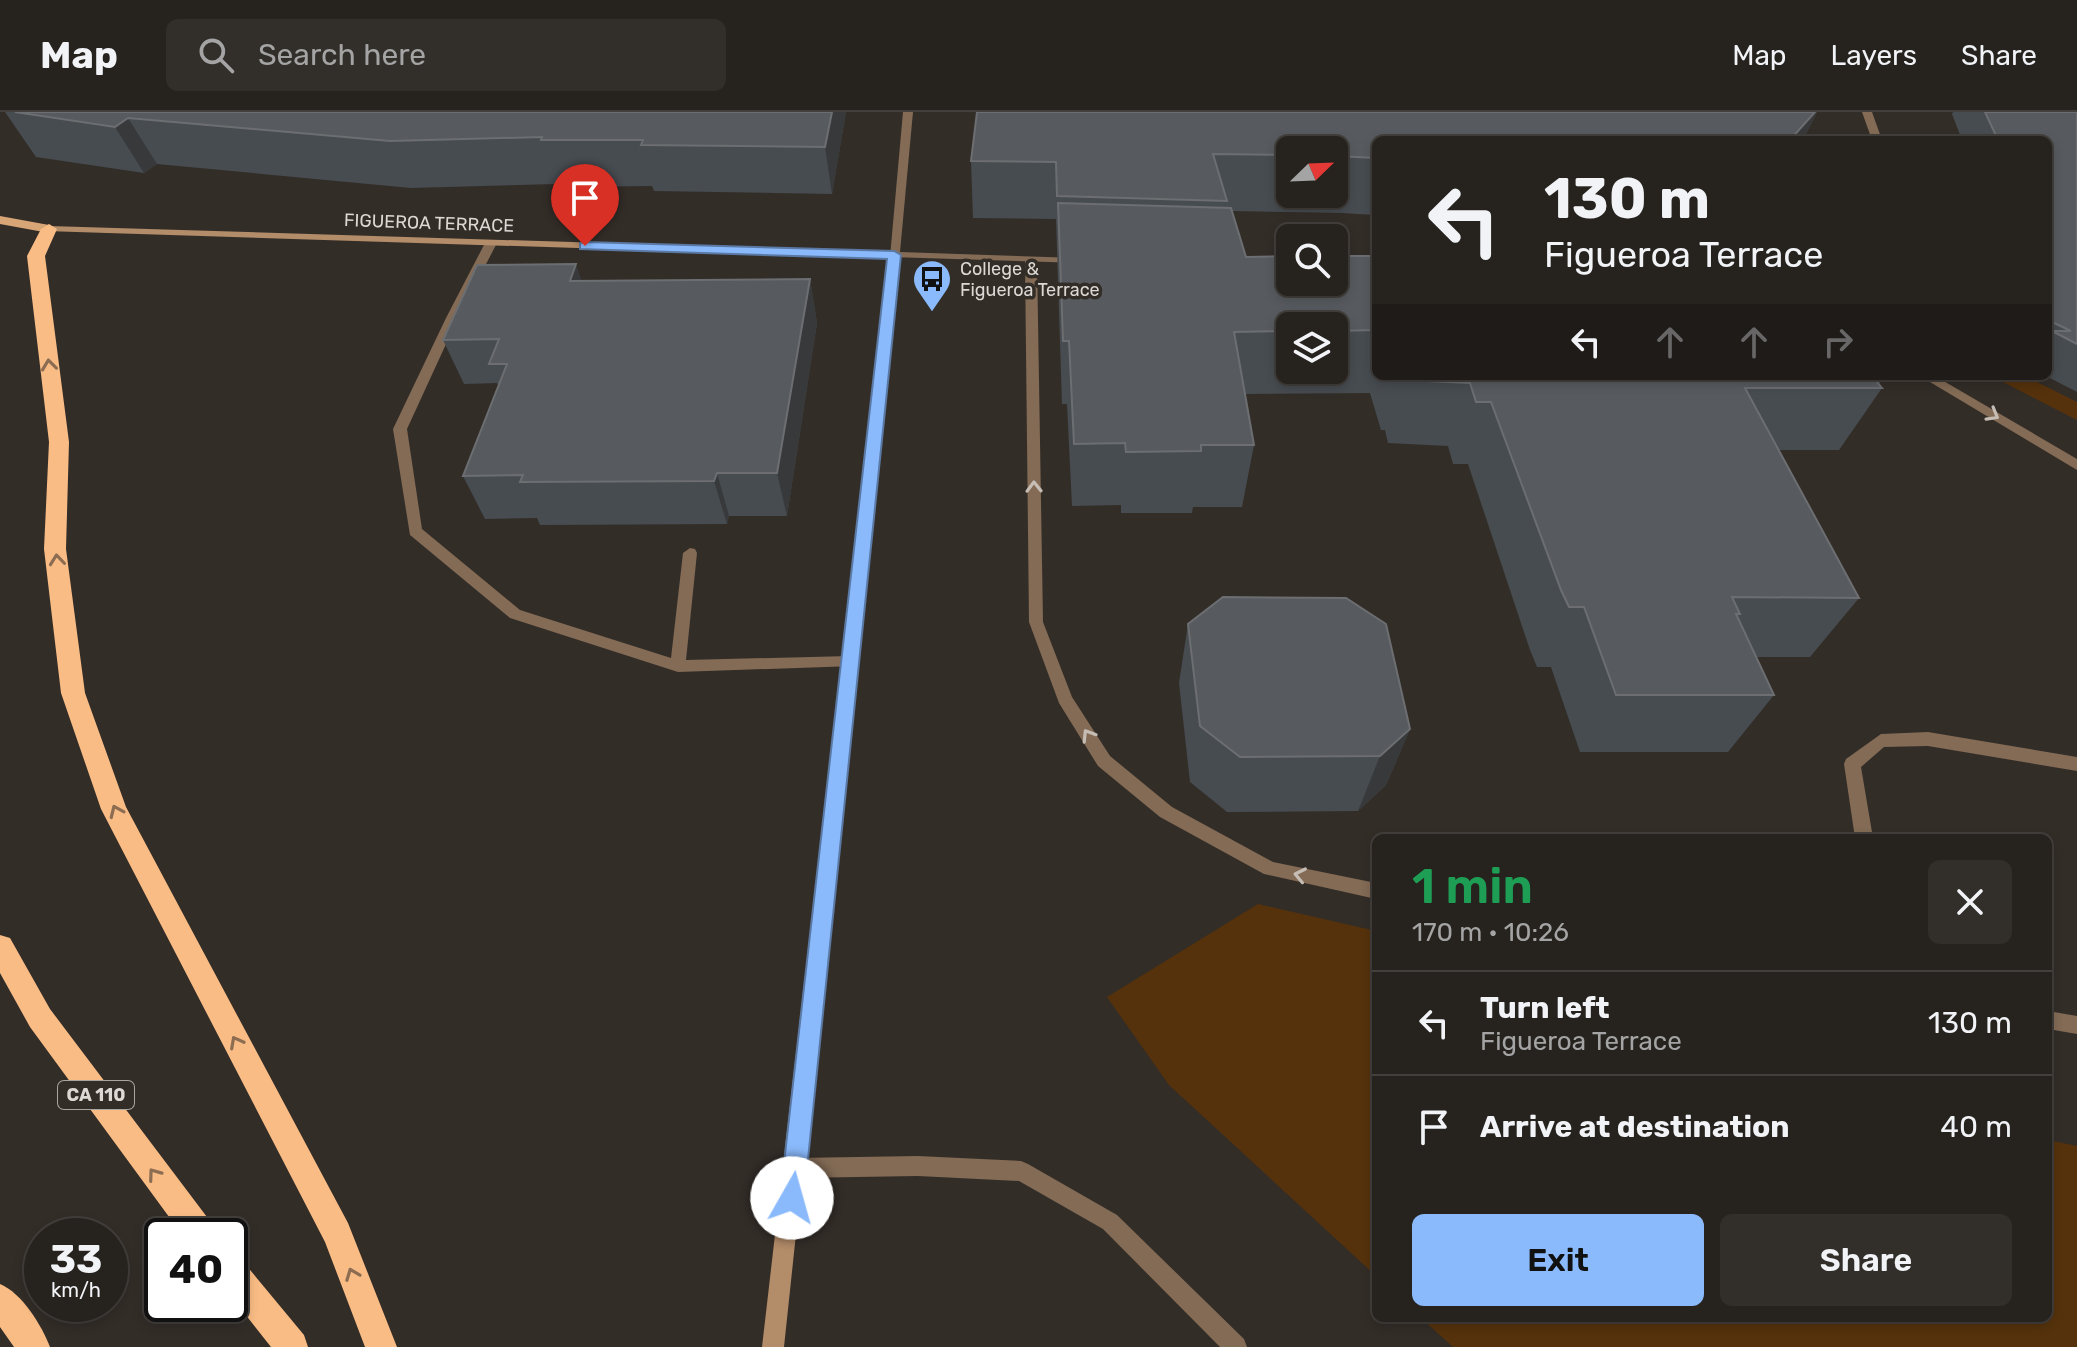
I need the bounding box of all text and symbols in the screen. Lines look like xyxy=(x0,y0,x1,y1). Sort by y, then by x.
search box xyxy=(166,19,726,91)
text: Map xyxy=(40,32,118,78)
icon: search xyxy=(194,33,238,77)
text: Search here xyxy=(258,37,426,73)
text: Map xyxy=(1732,39,1787,72)
text: Layers xyxy=(1831,39,1917,72)
text: Share xyxy=(1961,39,2037,72)
north arrow xyxy=(1276,136,1348,208)
map controls xyxy=(1276,136,1348,384)
pin xyxy=(551,164,619,246)
text: 130 m xyxy=(1544,166,1710,232)
icon: left xyxy=(1412,168,1516,272)
icon: arrive xyxy=(563,176,607,220)
street label: FIGUEROA TERRACE xyxy=(344,209,514,237)
button: search xyxy=(1276,224,1348,296)
text: Figueroa Terrace xyxy=(1544,233,1823,276)
bus stop icon: College & Figueroa Terrace xyxy=(911,258,953,313)
place label: College & Figueroa Terrace xyxy=(960,258,1100,301)
button: layers xyxy=(1276,312,1348,384)
icon: left xyxy=(1564,320,1608,364)
icon: ahead xyxy=(1648,320,1692,364)
icon: ahead xyxy=(1732,320,1776,364)
icon: right xyxy=(1816,320,1860,364)
one-way arrow xyxy=(41,358,58,371)
one-way arrow xyxy=(1984,406,1999,421)
one-way arrow xyxy=(1025,480,1043,493)
one-way arrow xyxy=(48,553,65,566)
one-way arrow xyxy=(1082,729,1097,744)
one-way arrow xyxy=(110,805,126,819)
text: 1 min xyxy=(1412,858,1533,915)
button: close xyxy=(1928,860,2012,944)
one-way arrow xyxy=(1293,867,1307,884)
text: 170 m · 10:26 xyxy=(1412,917,1569,948)
text: Turn left xyxy=(1480,990,1610,1026)
icon: left xyxy=(1412,1001,1456,1045)
text: 130 m xyxy=(1928,1005,2012,1041)
text: Figueroa Terrace xyxy=(1480,1026,1682,1057)
one-way arrow xyxy=(230,1036,245,1051)
road number: CA 110 xyxy=(58,1081,134,1109)
icon: arrive xyxy=(1412,1105,1456,1149)
text: Arrive at destination xyxy=(1480,1109,1790,1145)
text: 40 m xyxy=(1940,1109,2012,1145)
position arrow xyxy=(750,1156,834,1240)
one-way arrow xyxy=(150,1169,164,1183)
button: Exit xyxy=(1412,1214,1704,1306)
button: Share xyxy=(1720,1214,2012,1306)
speed limit sign: 40 xyxy=(144,1218,248,1322)
text: 33 xyxy=(50,1236,102,1283)
one-way arrow xyxy=(345,1268,362,1282)
text: km/h xyxy=(51,1278,101,1302)

